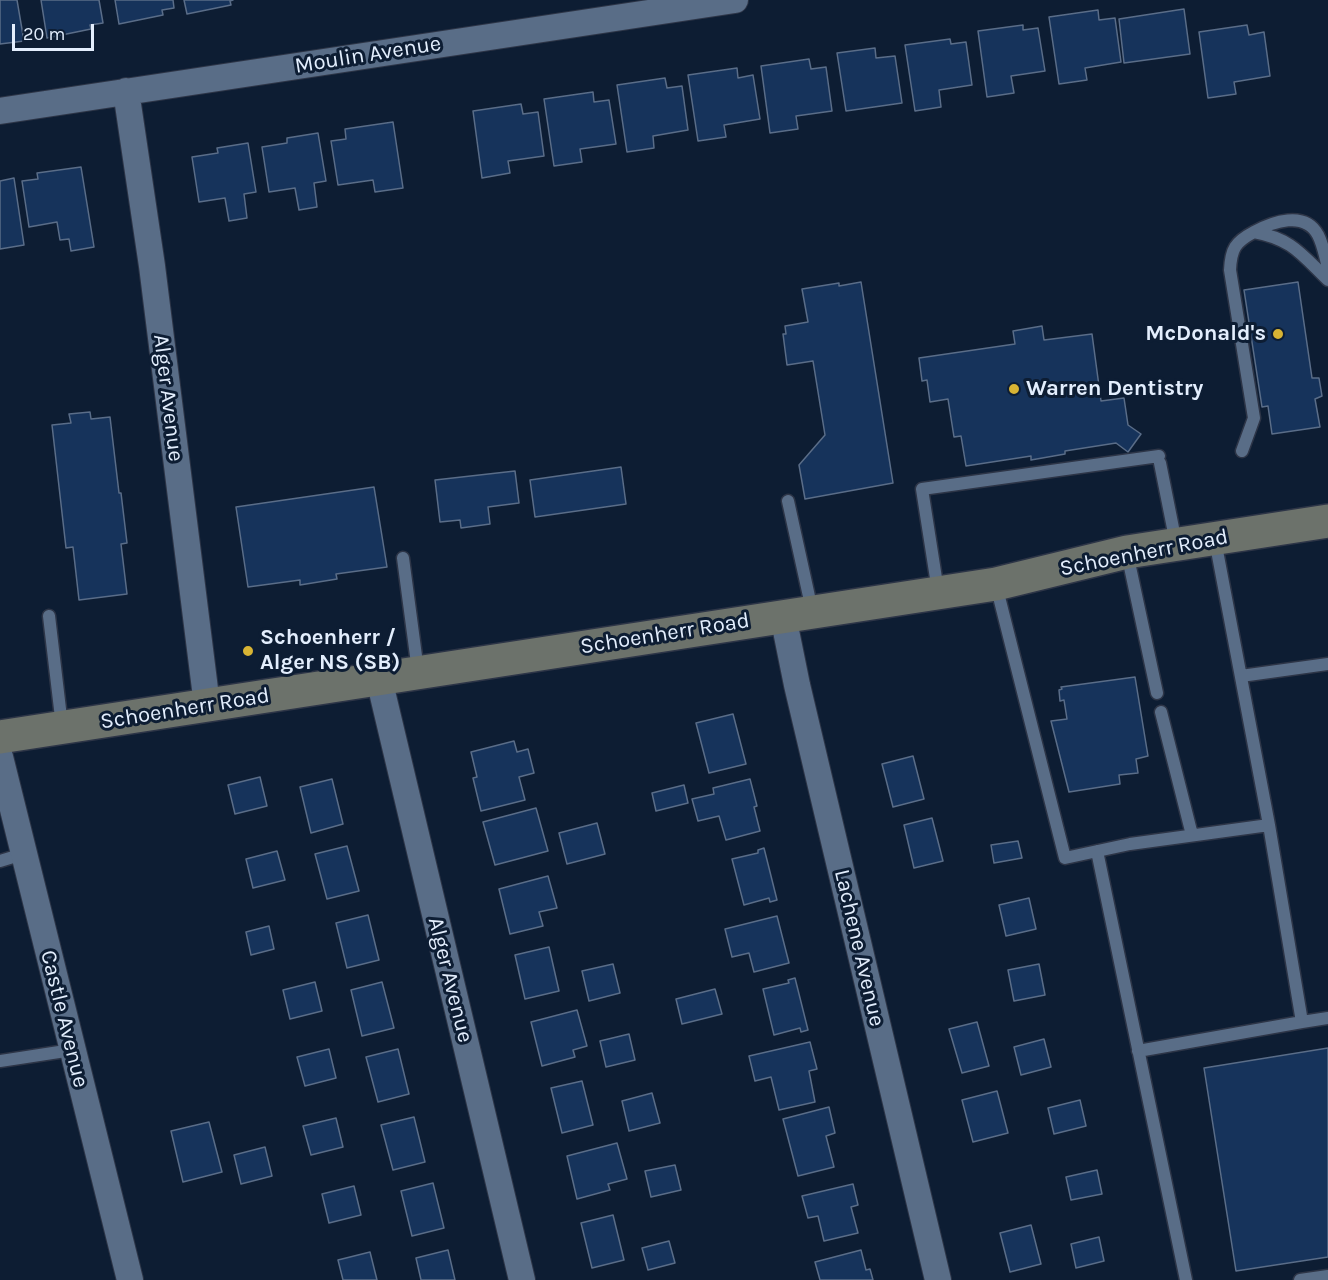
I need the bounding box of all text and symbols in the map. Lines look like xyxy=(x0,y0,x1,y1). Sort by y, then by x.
scale bar xyxy=(15,12,98,50)
text: 20 m xyxy=(23,23,65,45)
street label: Moulin Avenue xyxy=(293,30,443,80)
place label: McDonald's xyxy=(1145,321,1266,347)
marker: McDonald's xyxy=(1271,327,1285,341)
street label: Alger Avenue xyxy=(147,333,189,463)
place label: Warren Dentistry xyxy=(1026,376,1203,402)
marker: Warren Dentistry xyxy=(1007,382,1021,396)
street label: Schoenherr Road xyxy=(1058,524,1230,582)
street label: Schoenherr Road xyxy=(579,608,751,660)
place label: Schoenherr / Alger NS (SB) xyxy=(260,625,400,676)
marker: Schoenherr / Alger NS (SB) xyxy=(241,644,255,658)
street label: Schoenherr Road xyxy=(99,683,271,735)
street label: Lachene Avenue xyxy=(828,867,890,1029)
street label: Alger Avenue xyxy=(422,915,478,1045)
street label: Castle Avenue xyxy=(34,948,94,1090)

